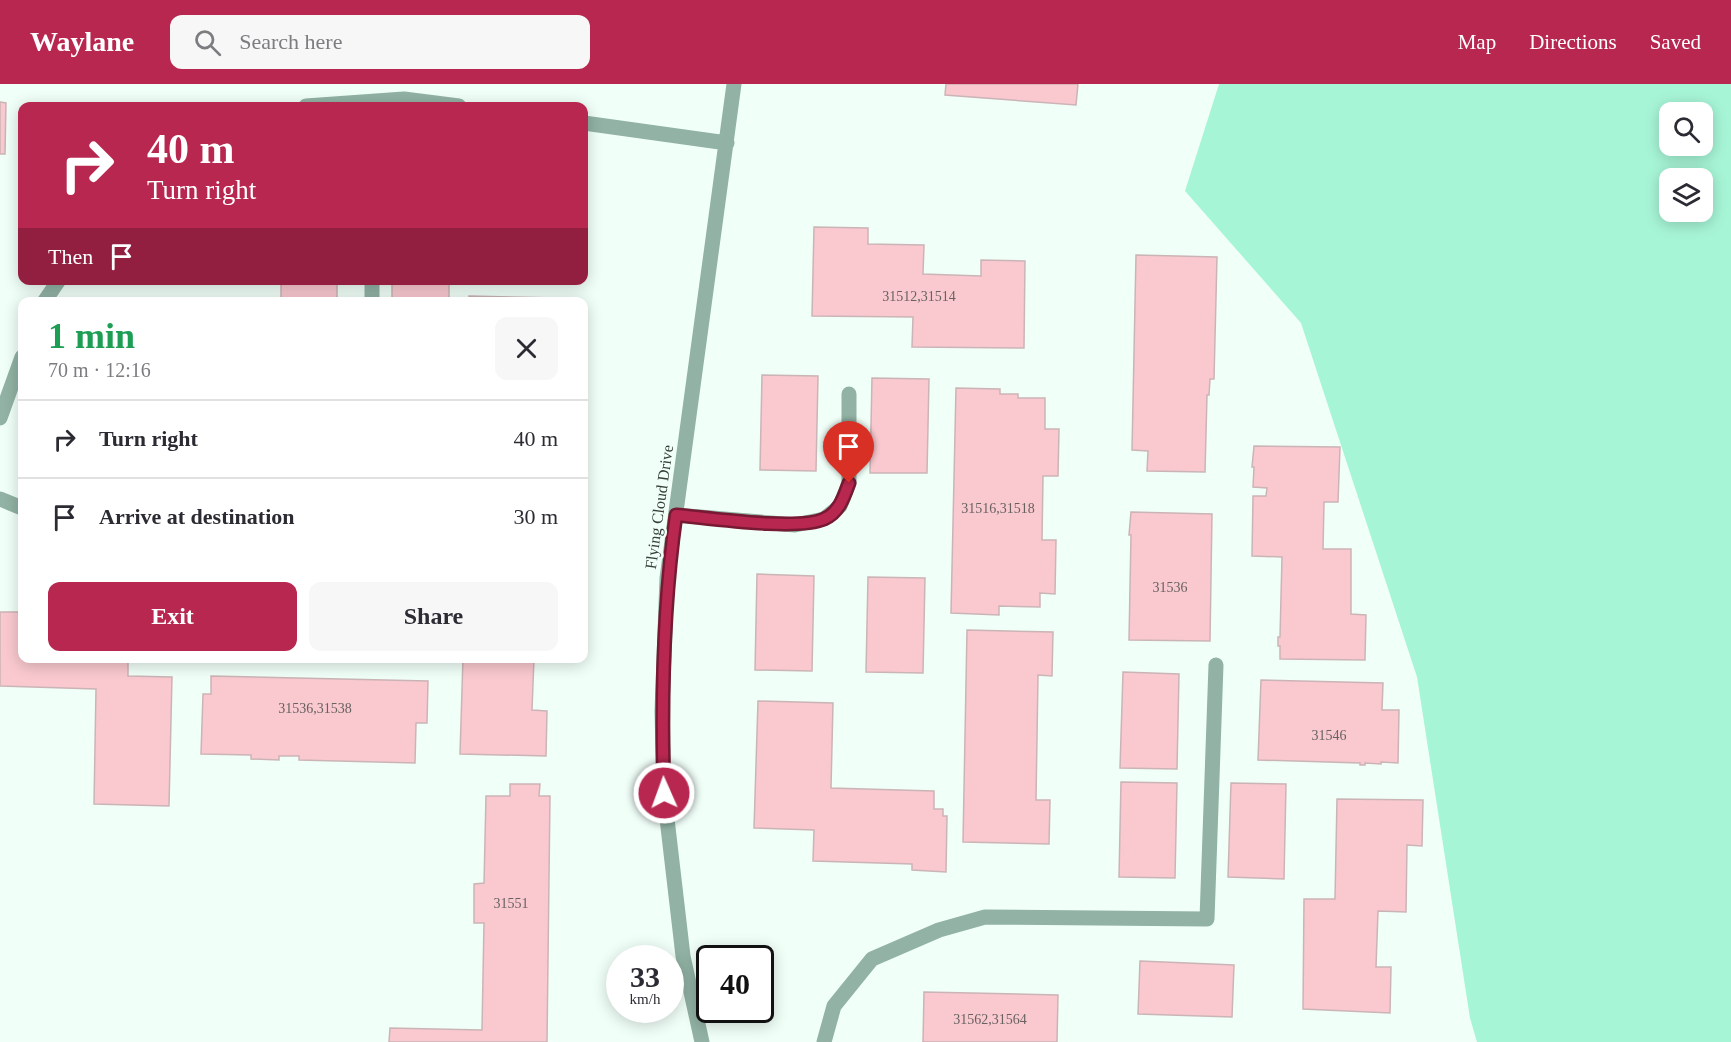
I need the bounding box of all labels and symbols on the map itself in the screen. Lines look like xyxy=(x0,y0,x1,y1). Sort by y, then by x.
house number: 31512,31514 xyxy=(882,289,956,304)
pin xyxy=(823,421,874,483)
street label: Flying Cloud Drive xyxy=(642,444,677,570)
house number: 31516,31518 xyxy=(961,501,1035,516)
house number: 31536 xyxy=(1153,580,1188,595)
house number: 31536,31538 xyxy=(278,701,352,716)
house number: 31546 xyxy=(1312,728,1347,743)
position arrow xyxy=(632,761,696,825)
house number: 31551 xyxy=(494,896,529,911)
speed limit sign: 40 xyxy=(696,945,774,1023)
house number: 31562,31564 xyxy=(953,1012,1027,1027)

